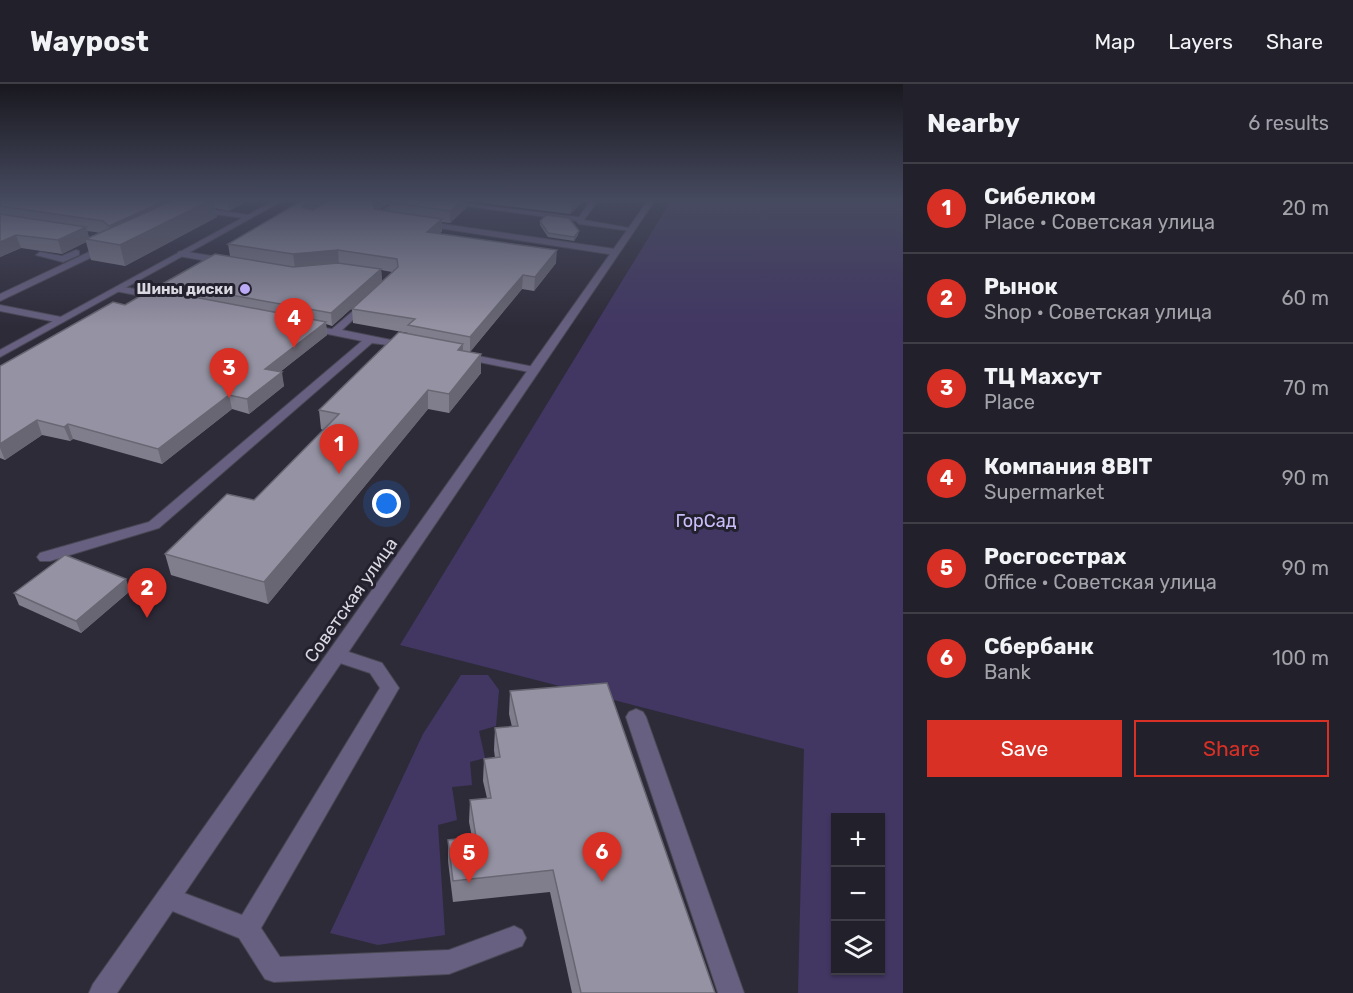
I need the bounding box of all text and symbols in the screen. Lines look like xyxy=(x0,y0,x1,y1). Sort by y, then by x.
text: Waypost xyxy=(30,25,149,58)
text: Map xyxy=(1094,29,1135,54)
text: Layers xyxy=(1168,29,1233,54)
text: Share xyxy=(1266,29,1323,54)
text: Nearby xyxy=(927,108,1020,139)
text: 6 results xyxy=(1248,111,1329,135)
text: Сибелком xyxy=(984,183,1096,210)
text: 1 xyxy=(942,196,951,220)
text: 20 m xyxy=(1282,196,1329,220)
text: Place · Советская улица xyxy=(984,210,1215,234)
text: Рынок xyxy=(984,273,1058,300)
place label: Шины диски xyxy=(137,280,233,298)
marker: Шины диски xyxy=(238,282,252,296)
text: 2 xyxy=(940,286,953,310)
text: 60 m xyxy=(1282,286,1329,310)
pin: 4 xyxy=(274,298,314,348)
text: Shop · Советская улица xyxy=(984,300,1212,324)
pin: 3 xyxy=(210,348,248,398)
text: ТЦ Махсут xyxy=(984,363,1102,390)
text: 3 xyxy=(940,376,953,400)
text: 70 m xyxy=(1283,376,1329,400)
text: Place xyxy=(984,390,1035,414)
pin: 1 xyxy=(320,424,358,474)
text: Компания 8BIT xyxy=(984,453,1152,480)
text: 4 xyxy=(940,466,953,490)
text: 90 m xyxy=(1282,466,1329,490)
text: Supermarket xyxy=(984,480,1104,504)
your location xyxy=(372,489,401,518)
park label: ГорСад xyxy=(676,510,737,532)
street label: Советская улица xyxy=(300,533,402,667)
text: Росгосстрах xyxy=(984,543,1126,570)
text: 5 xyxy=(940,556,953,580)
text: 90 m xyxy=(1282,556,1329,580)
pin: 2 xyxy=(128,568,166,618)
text: Office · Советская улица xyxy=(984,570,1217,594)
text: Сбербанк xyxy=(984,633,1094,660)
text: 6 xyxy=(940,646,953,670)
text: 100 m xyxy=(1272,646,1329,670)
text: Bank xyxy=(984,660,1031,684)
button: Save xyxy=(927,720,1122,777)
button: Share xyxy=(1134,720,1329,777)
map controls xyxy=(831,813,885,975)
button: + xyxy=(831,813,885,867)
pin: 6 xyxy=(582,832,622,882)
pin: 5 xyxy=(450,834,488,883)
button: − xyxy=(831,867,885,921)
button: layers xyxy=(831,921,885,975)

